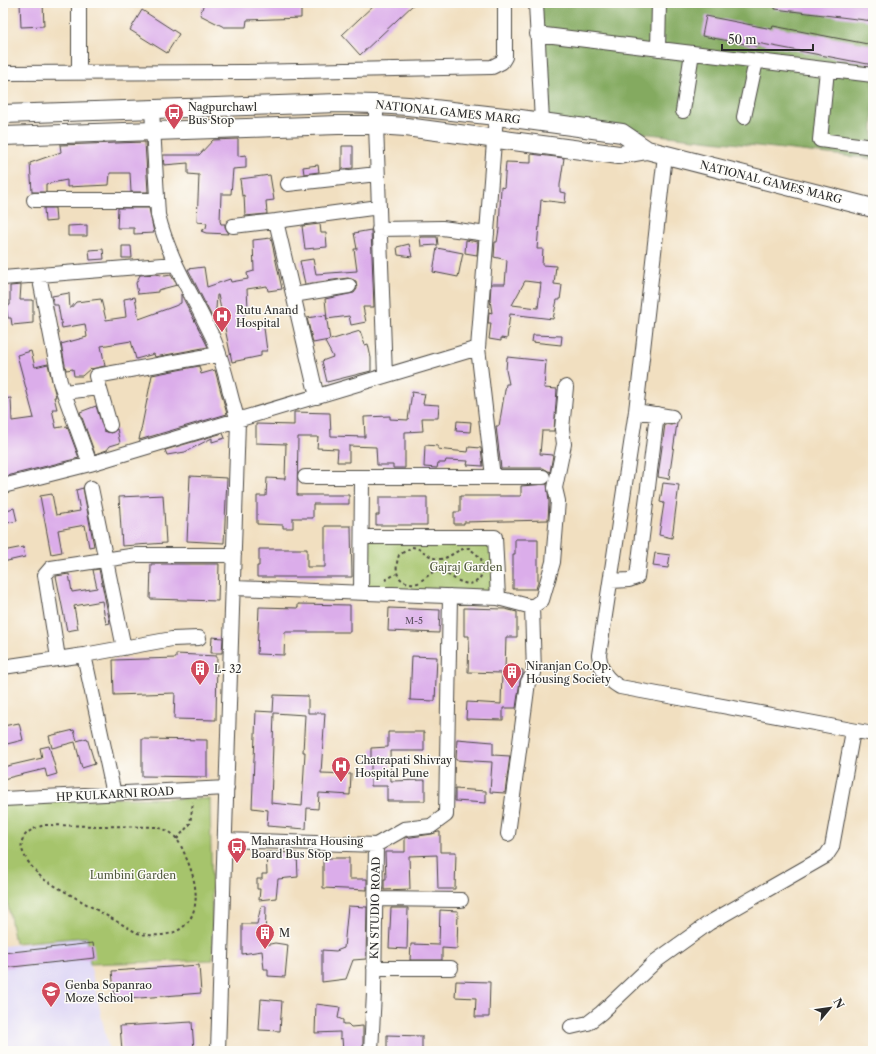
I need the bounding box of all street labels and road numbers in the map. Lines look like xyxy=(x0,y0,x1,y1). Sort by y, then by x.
street label: NATIONAL GAMES MARG xyxy=(375,97,521,127)
street label: NATIONAL GAMES MARG xyxy=(699,158,844,206)
street label: HP KULKARNI ROAD xyxy=(56,784,174,804)
street label: KN STUDIO ROAD xyxy=(367,857,383,959)

